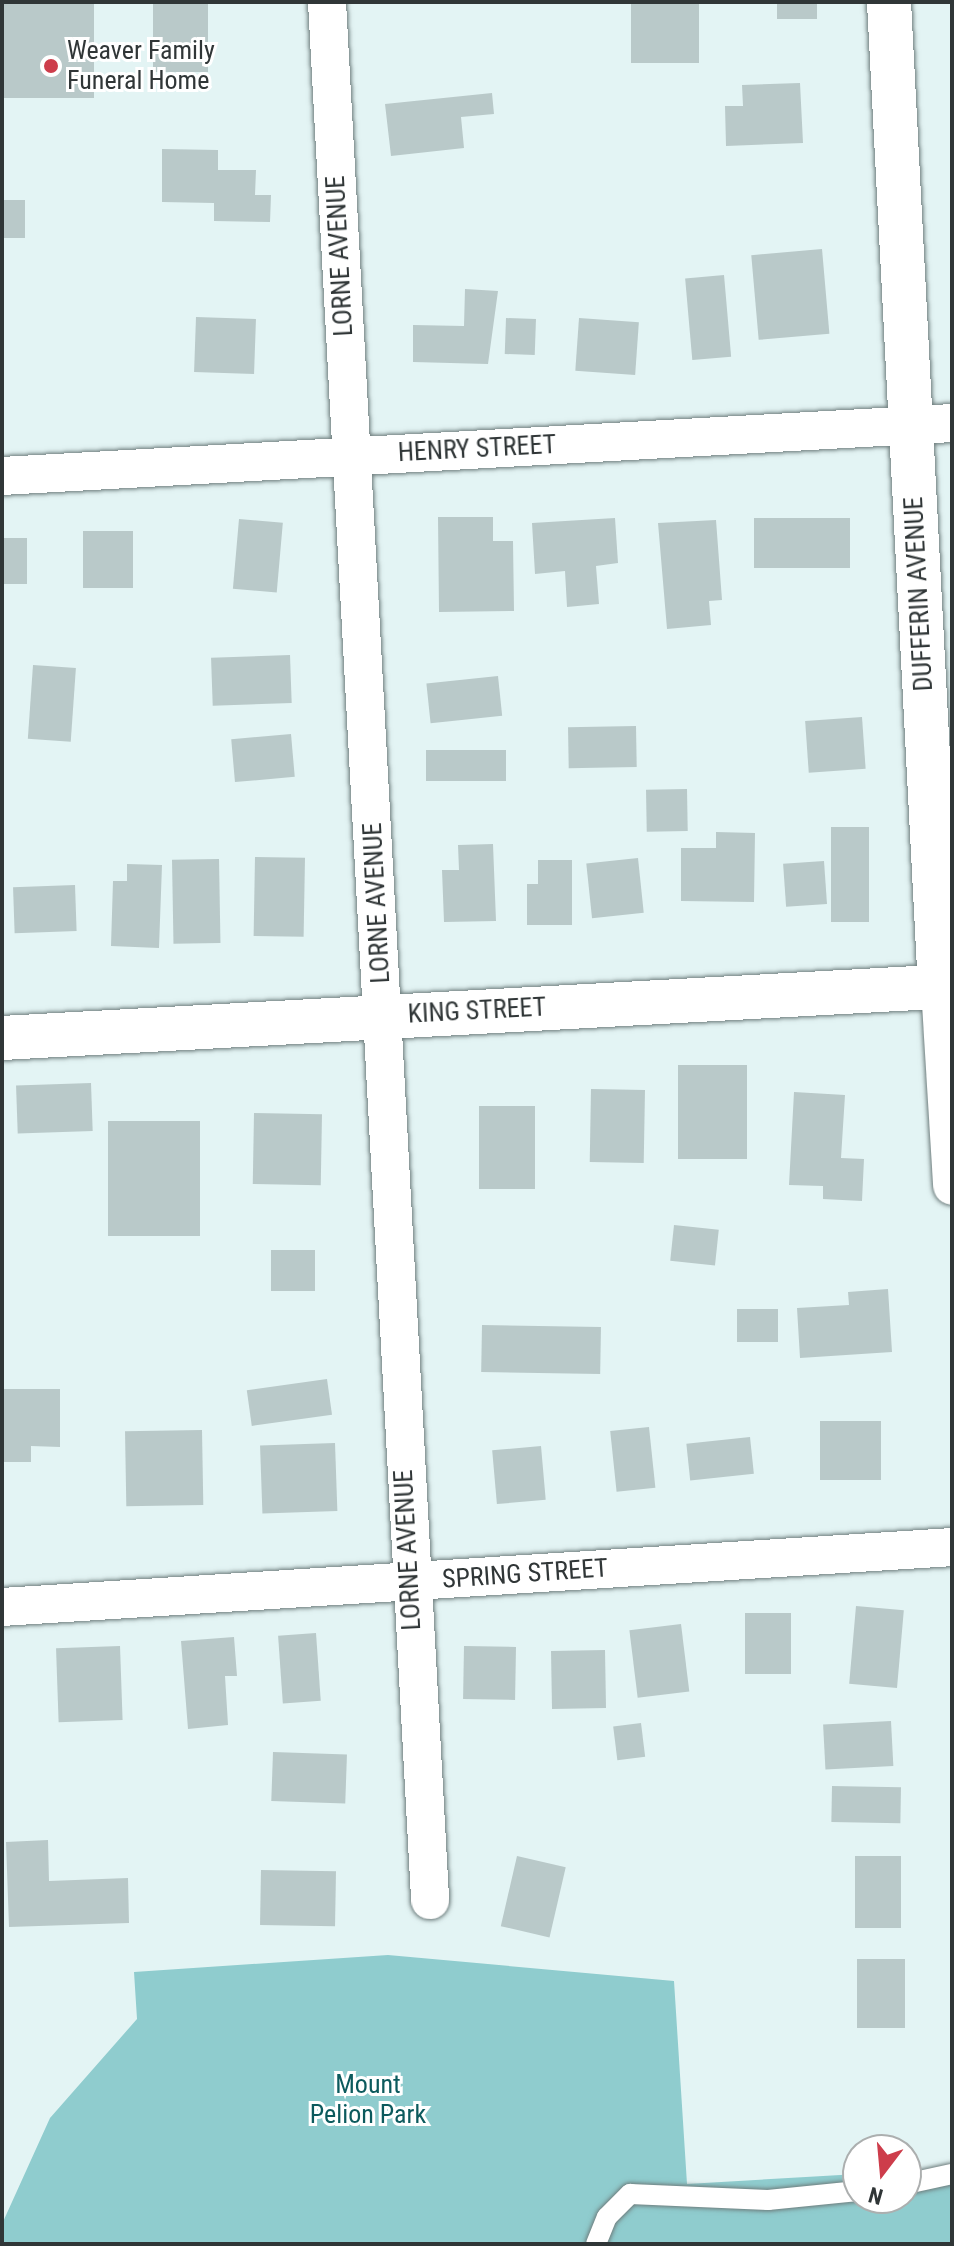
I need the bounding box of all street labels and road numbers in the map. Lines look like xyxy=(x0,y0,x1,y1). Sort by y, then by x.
street label: LORNE AVENUE xyxy=(320,175,360,337)
street label: HENRY STREET xyxy=(397,429,557,469)
street label: DUFFERIN AVENUE xyxy=(898,496,940,692)
street label: LORNE AVENUE xyxy=(357,822,397,984)
street label: KING STREET xyxy=(407,992,547,1030)
street label: LORNE AVENUE xyxy=(388,1469,428,1631)
street label: SPRING STREET xyxy=(441,1553,609,1595)

